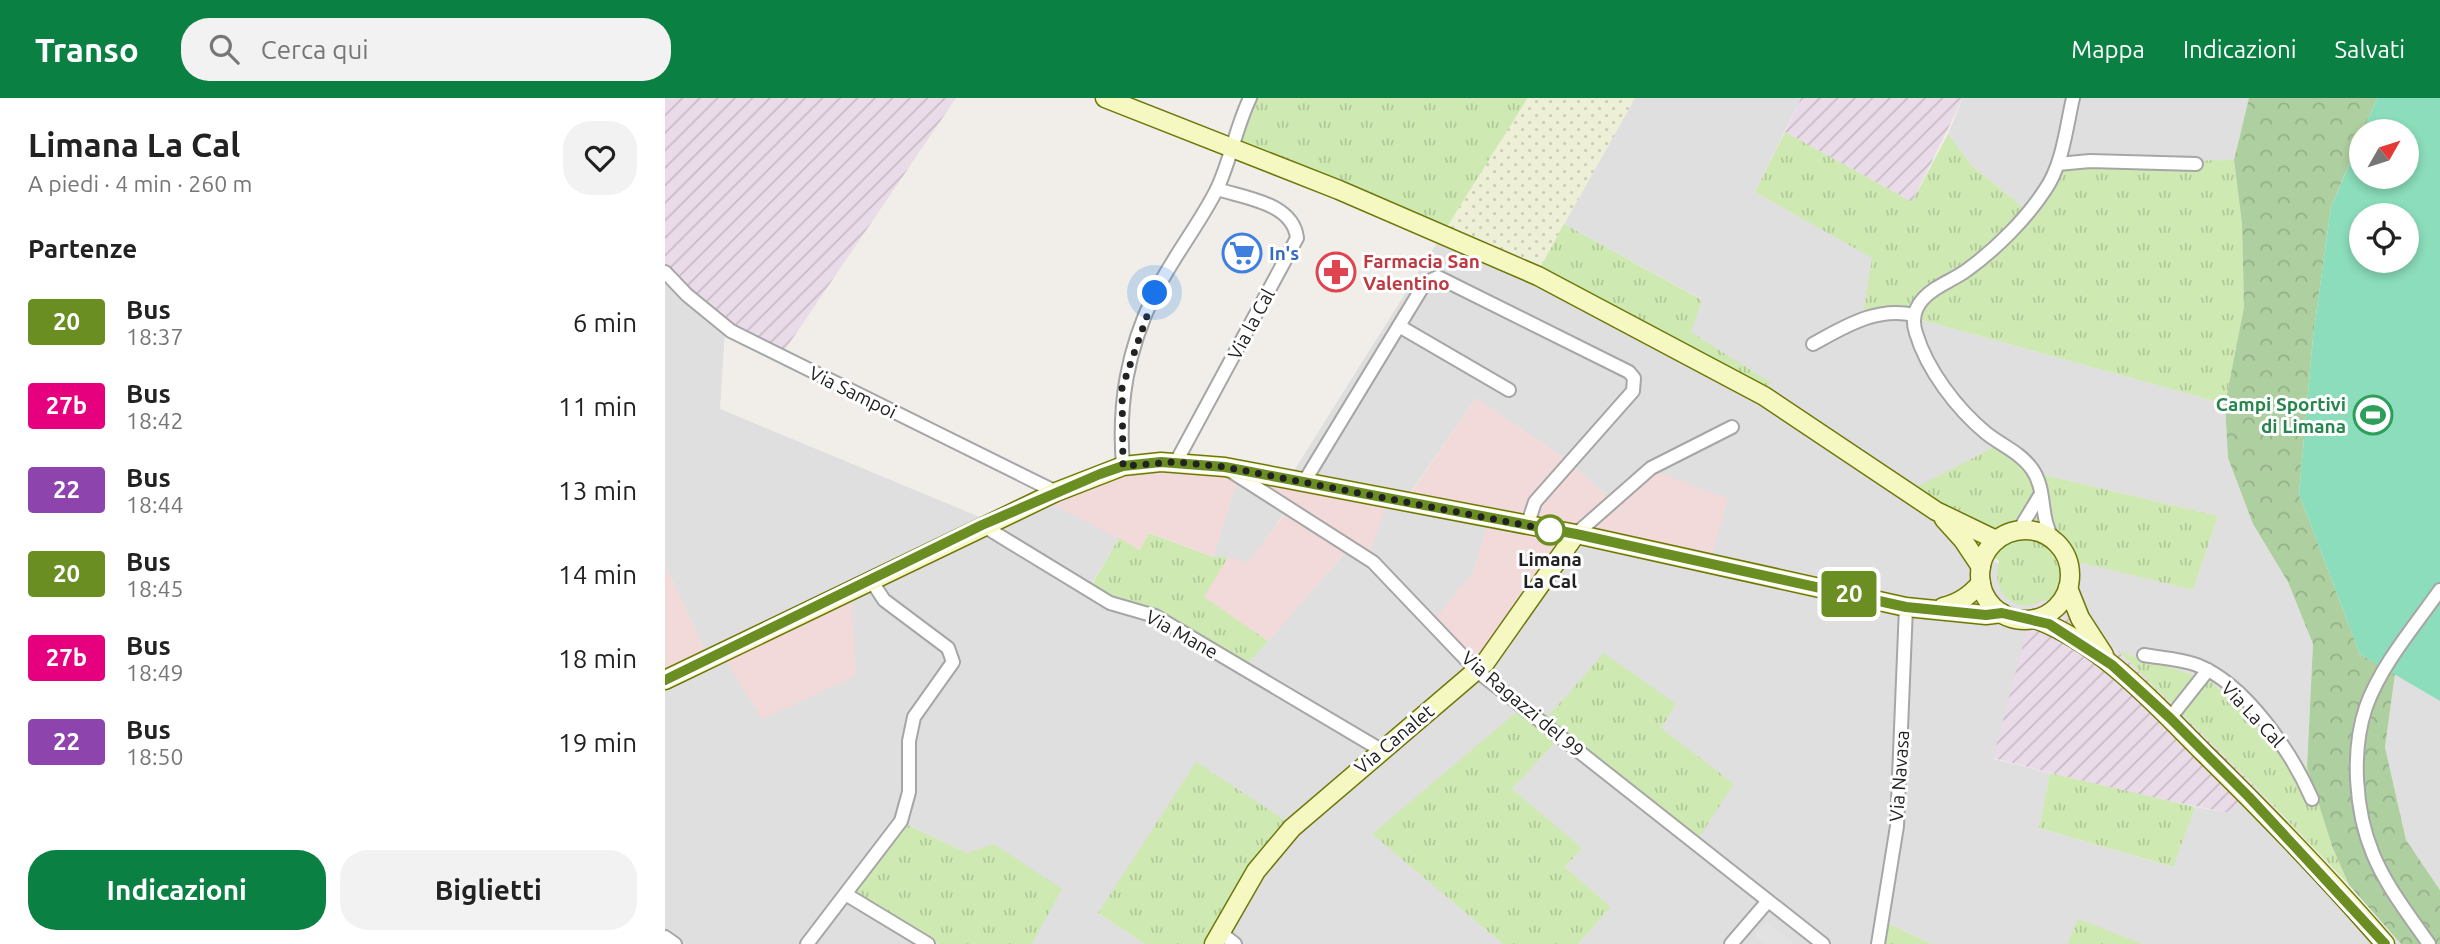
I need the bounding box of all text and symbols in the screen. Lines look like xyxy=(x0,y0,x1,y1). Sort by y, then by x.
search box xyxy=(181,18,671,81)
icon: search xyxy=(205,30,243,68)
text: Transo xyxy=(35,31,139,68)
text: Cerca qui xyxy=(261,35,369,64)
text: Mappa xyxy=(2071,36,2145,63)
text: Indicazioni xyxy=(2183,36,2297,63)
text: Salvati xyxy=(2335,36,2405,63)
north arrow xyxy=(2349,119,2419,189)
map controls xyxy=(2349,119,2419,273)
button: heart xyxy=(563,121,637,195)
text: Limana La Cal xyxy=(28,126,240,163)
text: A piedi · 4 min · 260 m xyxy=(28,171,252,196)
button: locate xyxy=(2349,203,2419,273)
supermarket icon: In's xyxy=(1221,232,1263,274)
text: Partenze xyxy=(28,234,137,263)
place label: In's xyxy=(1269,242,1299,264)
place label: Farmacia San Valentino xyxy=(1363,250,1480,294)
pharmacy icon: Farmacia San Valentino xyxy=(1315,251,1357,293)
your location xyxy=(1137,275,1172,310)
street label: Via la Cal xyxy=(1223,285,1279,363)
text: Bus xyxy=(126,295,171,324)
text: 20 xyxy=(53,308,80,335)
text: 6 min xyxy=(573,308,637,337)
text: 18:37 xyxy=(126,324,184,349)
street label: Via Sampoi xyxy=(806,361,900,423)
text: Bus xyxy=(126,379,171,408)
text: 27b xyxy=(46,392,87,419)
text: 11 min xyxy=(558,392,637,421)
place label: Campi Sportivi di Limana xyxy=(2216,393,2346,437)
sports icon: Campi Sportivi di Limana xyxy=(2352,394,2394,436)
text: 18:42 xyxy=(126,408,184,433)
text: Bus xyxy=(126,463,171,492)
text: 22 xyxy=(53,476,80,503)
text: 13 min xyxy=(558,476,637,505)
text: 18:44 xyxy=(126,492,184,517)
marker: Limana La Cal xyxy=(1535,515,1565,545)
text: Bus xyxy=(126,547,171,576)
place label: Limana La Cal xyxy=(1518,548,1582,592)
text: 20 xyxy=(53,560,80,587)
text: 14 min xyxy=(558,560,637,589)
line badge: 20 xyxy=(1817,571,1881,617)
text: 18:45 xyxy=(126,576,184,601)
text: 20 xyxy=(1835,580,1863,607)
street label: Via Mane xyxy=(1142,605,1222,663)
text: Bus xyxy=(126,631,171,660)
text: 27b xyxy=(46,644,87,671)
text: 18 min xyxy=(558,644,637,673)
street label: Via Ragazzi del 99 xyxy=(1458,647,1588,761)
text: 18:49 xyxy=(126,660,184,685)
street label: Via La Cal xyxy=(2217,677,2289,751)
street label: Via Canalet xyxy=(1350,699,1438,778)
text: Bus xyxy=(126,715,171,744)
text: 22 xyxy=(53,728,80,755)
text: 19 min xyxy=(558,728,637,757)
street label: Via Navasa xyxy=(1885,729,1913,823)
text: 18:50 xyxy=(126,744,184,769)
button: Indicazioni xyxy=(28,850,326,930)
button: Biglietti xyxy=(340,850,637,930)

